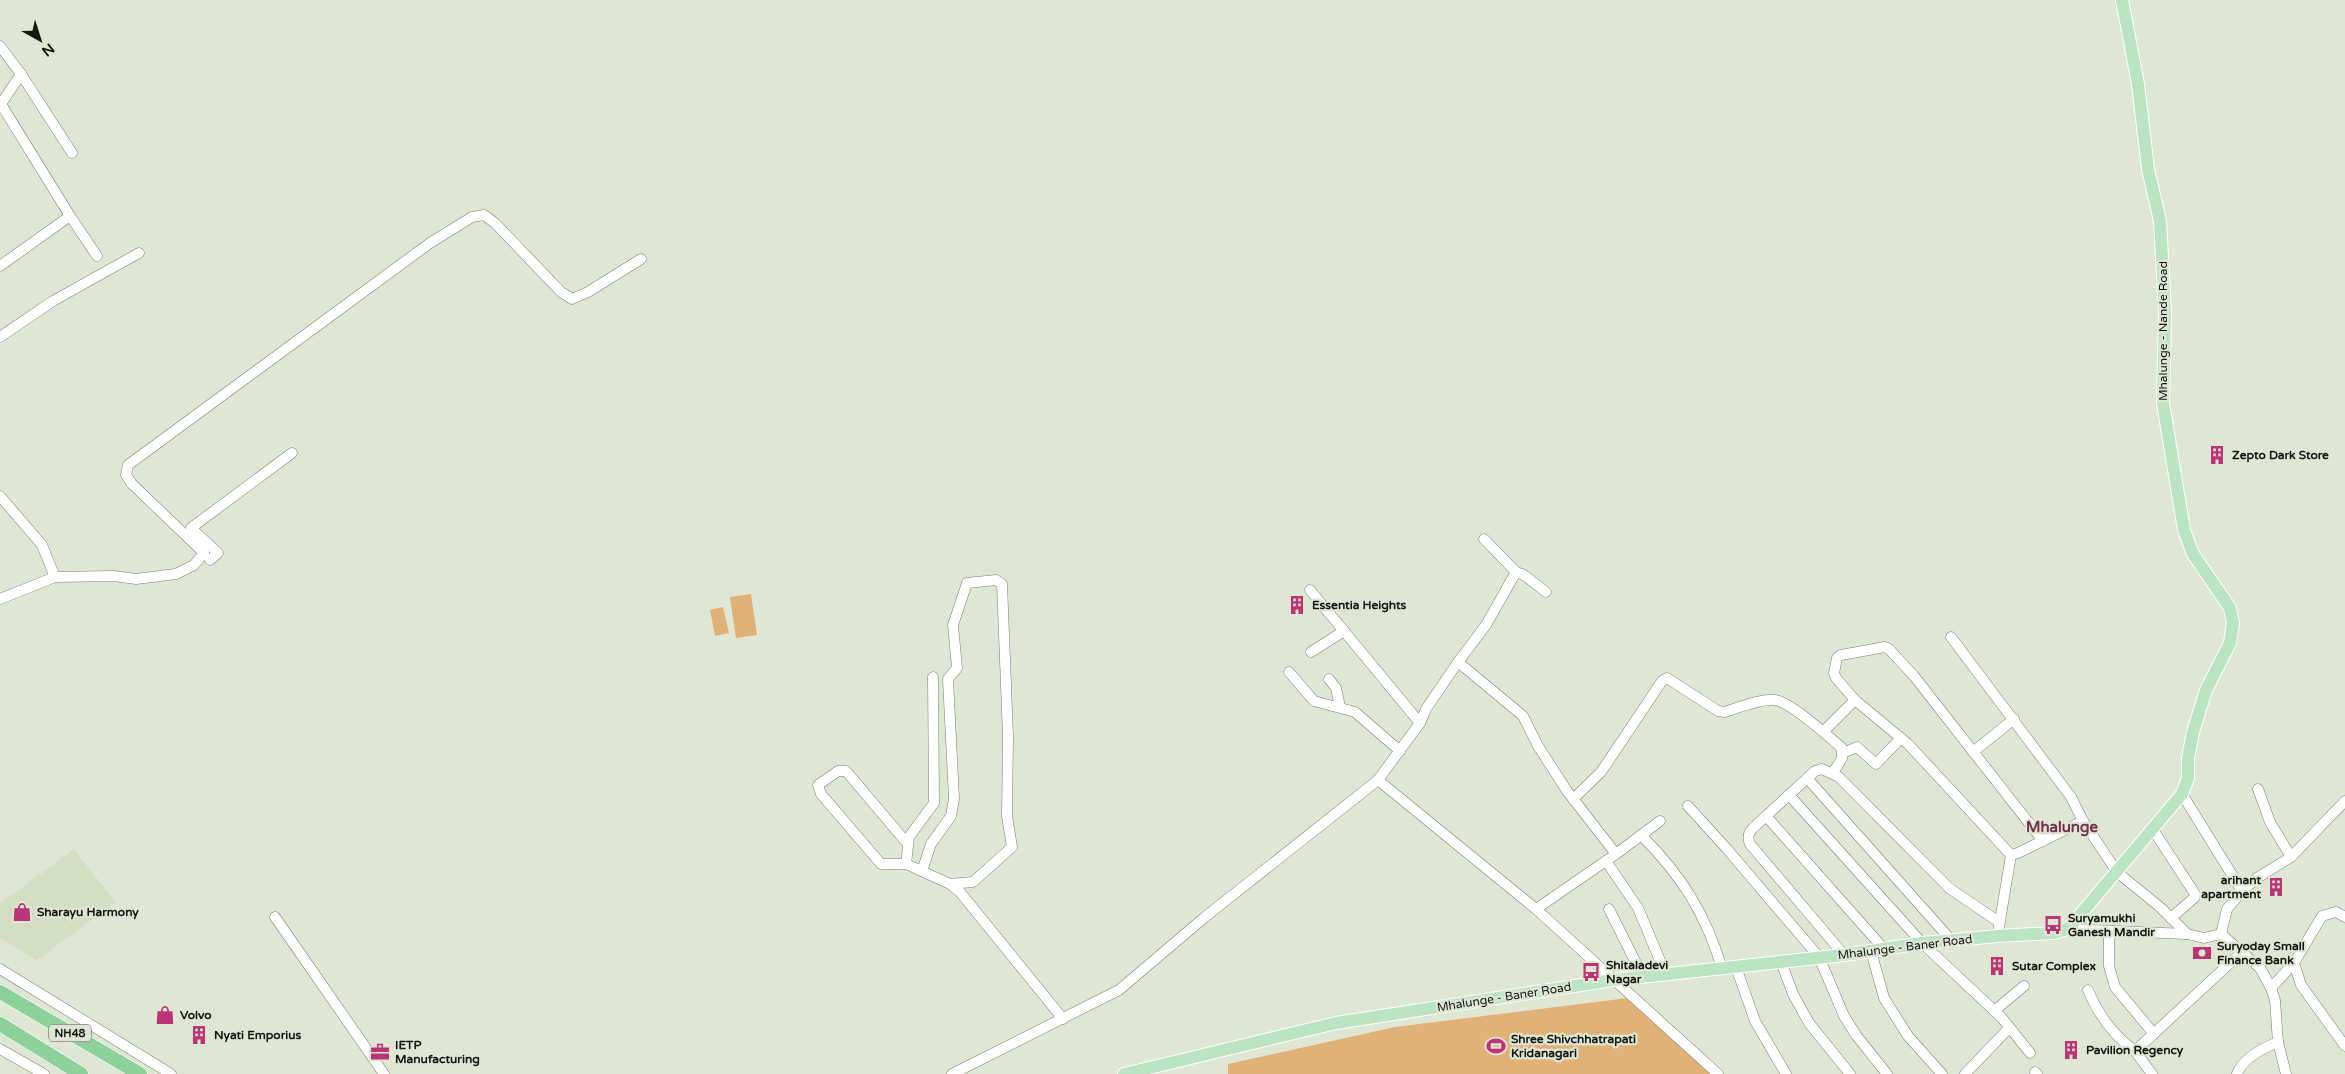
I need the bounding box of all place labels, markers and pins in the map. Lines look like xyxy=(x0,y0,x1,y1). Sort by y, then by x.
building icon: Zepto Dark Store xyxy=(2206,444,2228,466)
place label: Zepto Dark Store xyxy=(2232,448,2329,463)
building icon: Essentia Heights xyxy=(1286,594,1308,616)
place label: Essentia Heights xyxy=(1312,598,1406,613)
place label: arihant apartment xyxy=(2201,873,2261,902)
building icon: arihant apartment xyxy=(2265,876,2287,898)
shop icon: Sharayu Harmony xyxy=(11,901,33,923)
place label: Sharayu Harmony xyxy=(37,905,139,920)
place label: Suryamukhi Ganesh Mandir xyxy=(2068,911,2155,939)
bus stop icon: Suryamukhi Ganesh Mandir xyxy=(2042,914,2064,936)
place label: Suryoday Small Finance Bank xyxy=(2217,939,2305,967)
bank icon: Suryoday Small Finance Bank xyxy=(2191,942,2213,964)
building icon: Sutar Complex xyxy=(1986,955,2008,977)
place label: Shitaladevi Nagar xyxy=(1606,958,1668,987)
place label: Sutar Complex xyxy=(2012,959,2096,974)
bus stop icon: Shitaladevi Nagar xyxy=(1580,961,1602,983)
shop icon: Volvo xyxy=(154,1004,176,1026)
place label: Volvo xyxy=(180,1008,212,1022)
building icon: Nyati Emporius xyxy=(188,1024,210,1046)
place label: Nyati Emporius xyxy=(214,1028,302,1043)
place label: Shree Shivchhatrapati Kridanagari xyxy=(1511,1032,1636,1061)
sports icon: Shree Shivchhatrapati Kridanagari xyxy=(1485,1035,1507,1057)
place label: IETP Manufacturing xyxy=(395,1038,480,1067)
building icon: Pavilion Regency xyxy=(2060,1039,2082,1061)
office icon: IETP Manufacturing xyxy=(369,1041,391,1063)
place label: Pavilion Regency xyxy=(2086,1043,2184,1058)

